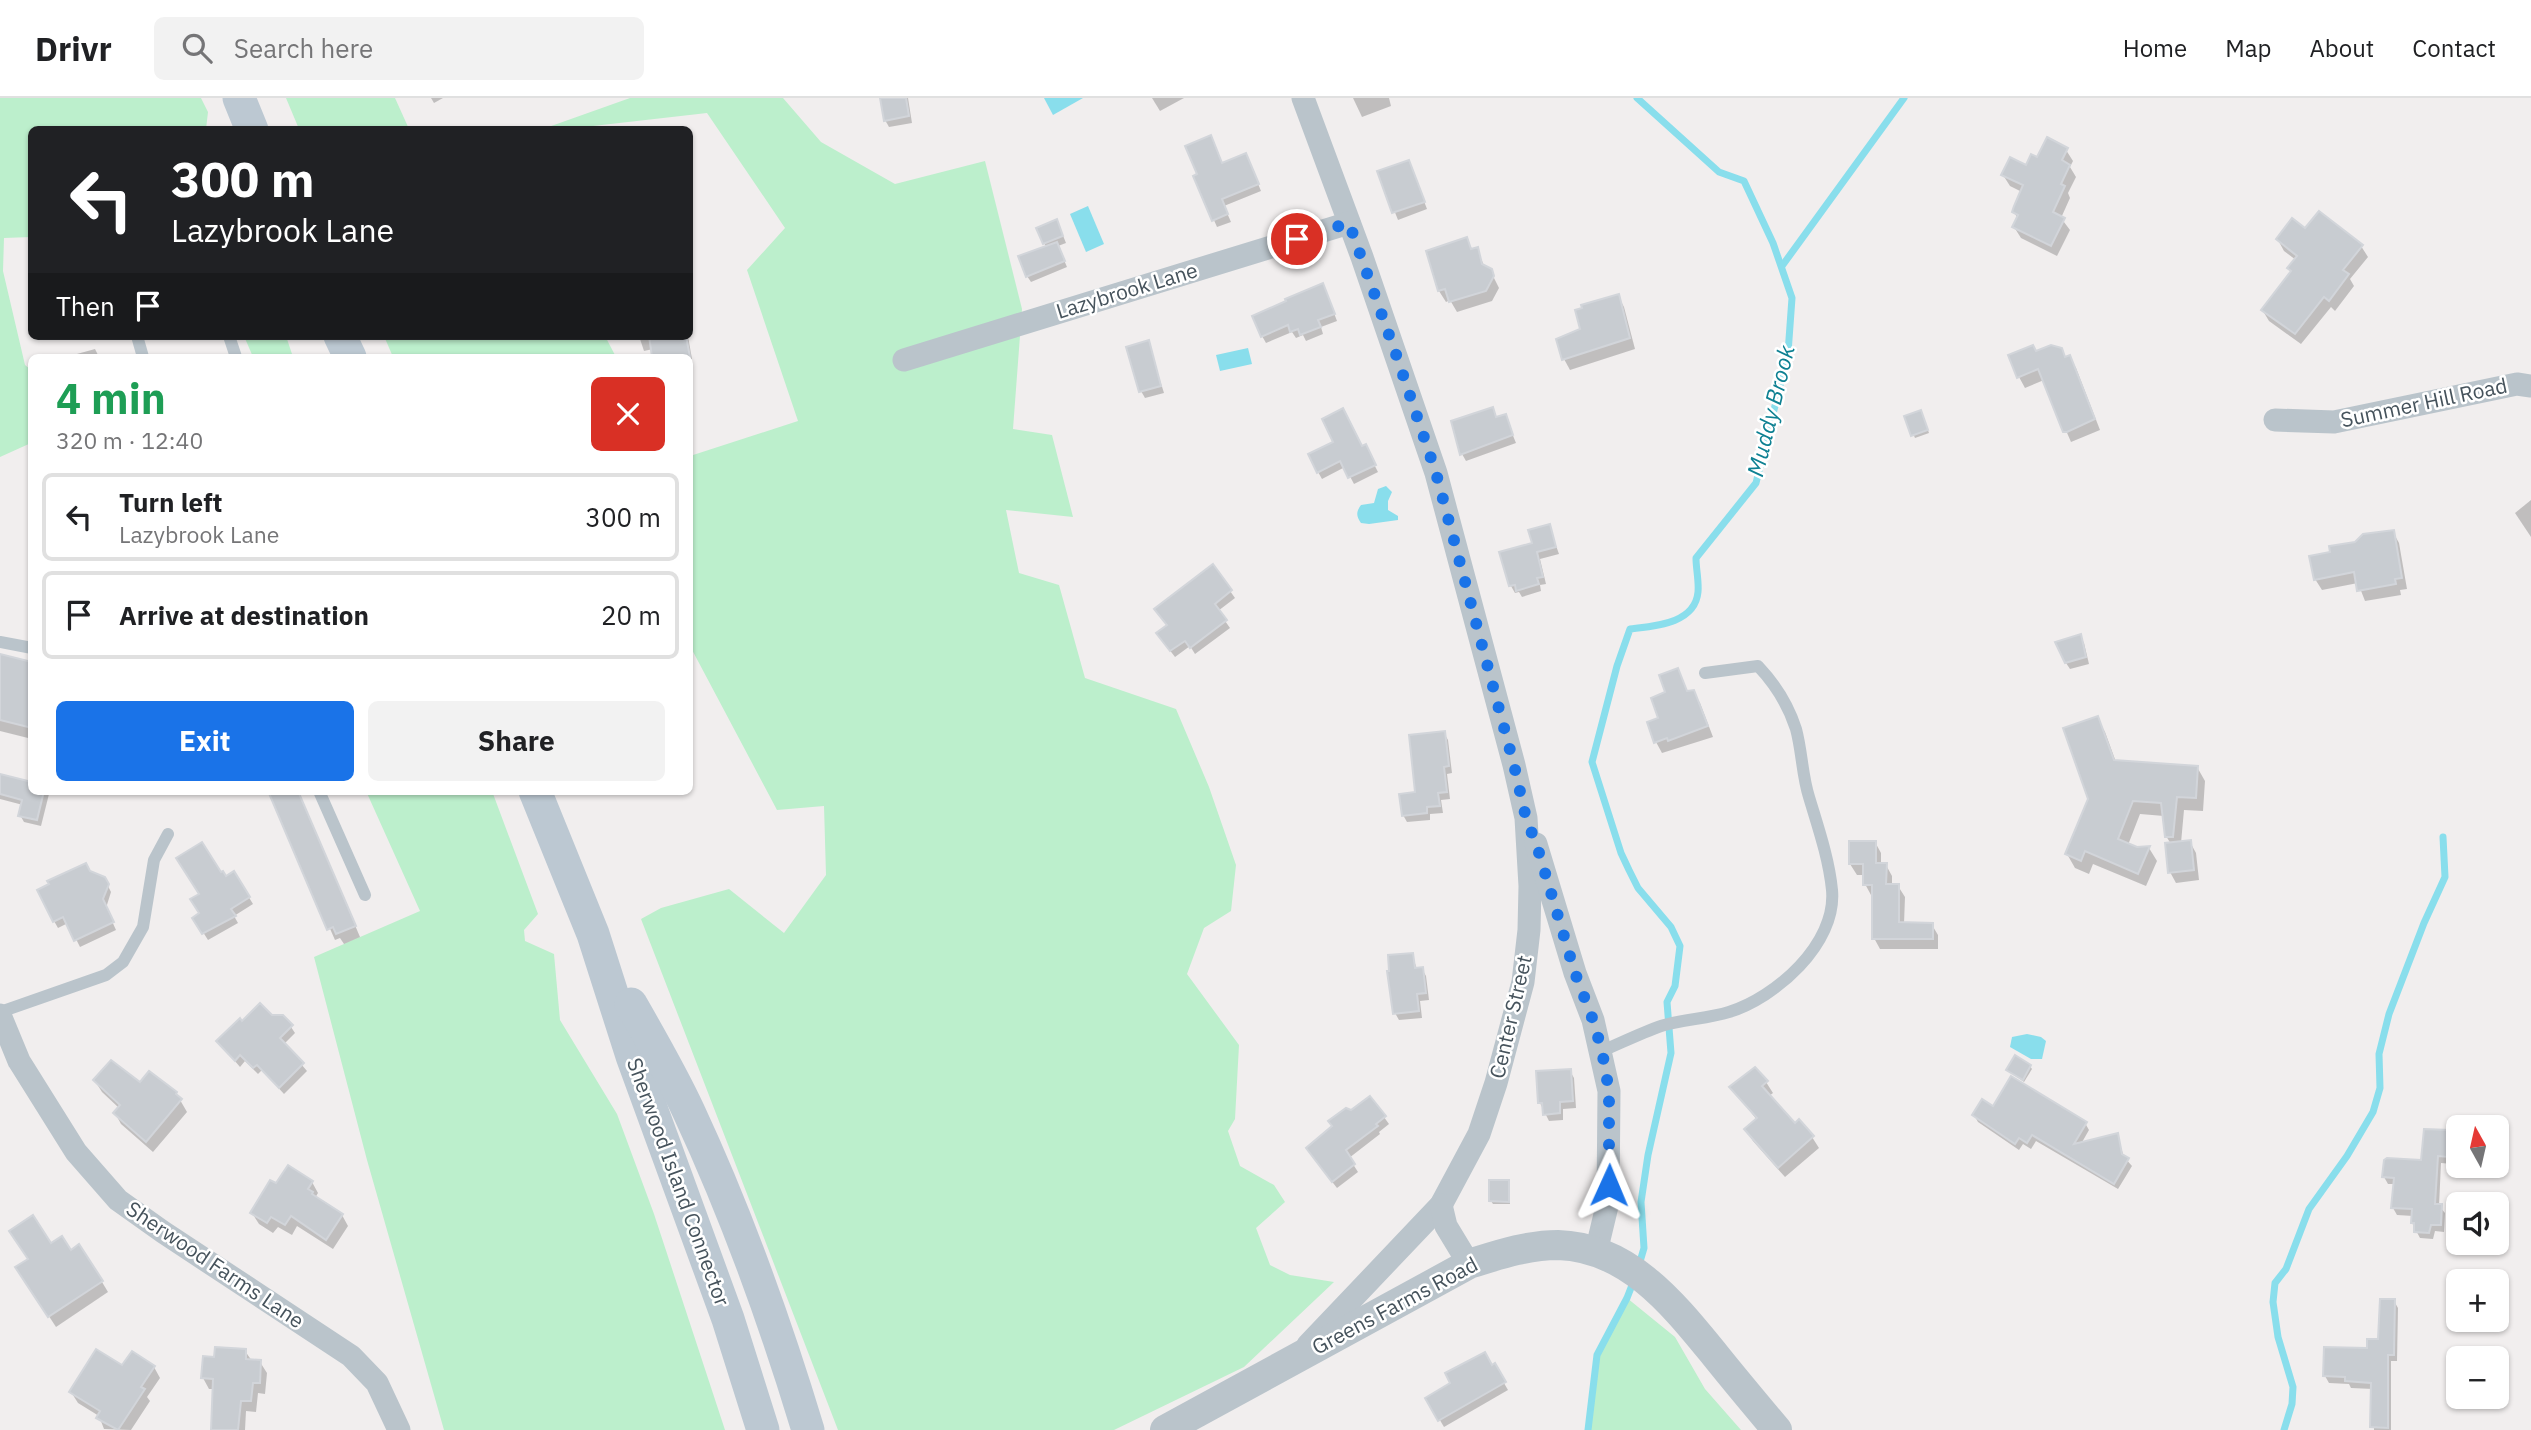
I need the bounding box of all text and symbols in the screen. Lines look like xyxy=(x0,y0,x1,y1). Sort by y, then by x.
search box xyxy=(154,17,644,80)
text: Drivr xyxy=(35,27,112,70)
icon: search xyxy=(178,29,216,67)
text: Search here xyxy=(234,31,373,65)
text: Home xyxy=(2123,32,2187,64)
text: Map xyxy=(2225,32,2271,64)
text: About xyxy=(2309,32,2374,64)
text: Contact xyxy=(2412,32,2496,64)
text: 300 m xyxy=(171,147,315,210)
icon: left xyxy=(56,154,147,245)
text: Lazybrook Lane xyxy=(171,209,394,251)
pin xyxy=(1267,209,1327,269)
icon: arrive xyxy=(1278,220,1316,258)
street label: Lazybrook Lane xyxy=(1053,255,1201,325)
icon: arrive xyxy=(129,287,167,325)
text: Then xyxy=(56,289,115,323)
water label: Muddy Brook xyxy=(1739,341,1801,479)
text: 4 min xyxy=(56,371,166,426)
street label: Summer Hill Road xyxy=(2338,371,2510,433)
button: close xyxy=(591,377,665,451)
text: 320 m · 12:40 xyxy=(56,425,203,455)
text: Turn left xyxy=(119,485,222,519)
icon: left xyxy=(60,498,98,536)
text: 300 m xyxy=(585,500,661,534)
text: Lazybrook Lane xyxy=(119,519,279,549)
icon: arrive xyxy=(60,596,98,634)
text: Arrive at destination xyxy=(119,598,369,632)
text: 20 m xyxy=(601,598,661,632)
button: Exit xyxy=(56,701,354,781)
button: Share xyxy=(368,701,665,781)
street label: Center Street xyxy=(1482,952,1538,1081)
street label: Sherwood Island Connector xyxy=(621,1054,737,1310)
north arrow xyxy=(2446,1115,2510,1178)
map controls xyxy=(2446,1115,2509,1409)
position arrow xyxy=(1572,1148,1646,1222)
button: sound xyxy=(2446,1192,2509,1255)
street label: Sherwood Farms Lane xyxy=(121,1194,310,1334)
street label: Greens Farms Road xyxy=(1307,1250,1482,1361)
button: + xyxy=(2446,1269,2509,1332)
button: − xyxy=(2446,1346,2509,1409)

